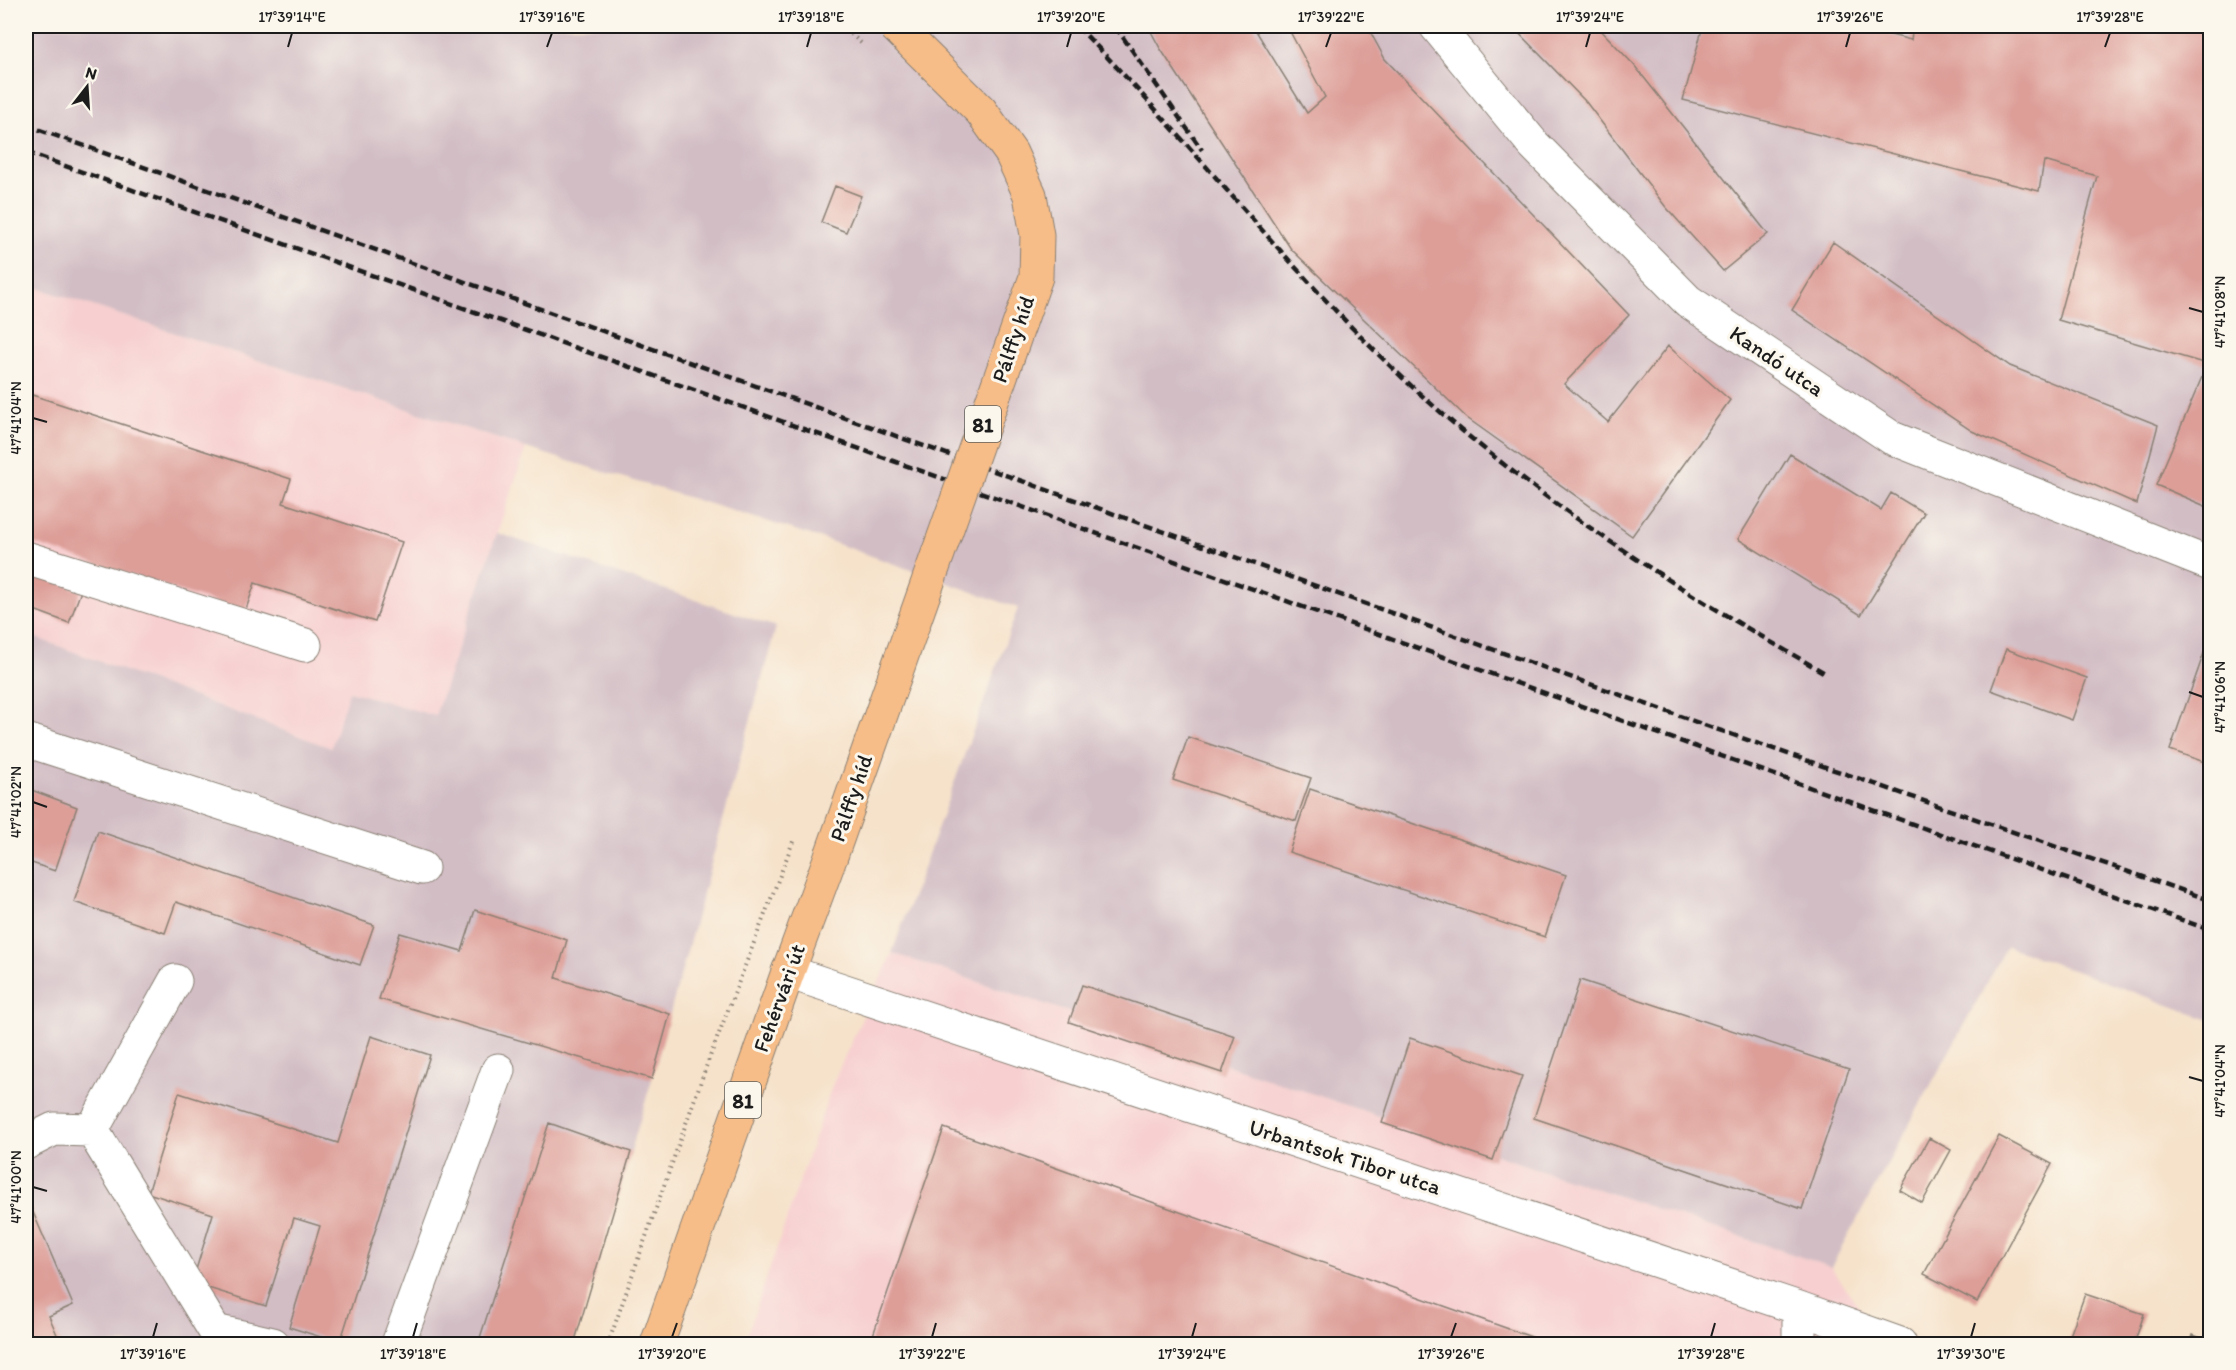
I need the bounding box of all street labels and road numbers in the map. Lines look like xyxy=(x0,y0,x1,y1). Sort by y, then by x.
street label: Pálffy híd xyxy=(986,292,1040,386)
street label: Kandó utca xyxy=(1725,320,1830,403)
road number: 81 xyxy=(965,406,1001,442)
street label: Pálffy híd xyxy=(824,751,878,845)
street label: Fehérvári út xyxy=(747,940,811,1056)
road number: 81 xyxy=(725,1082,761,1118)
street label: Urbantsok Tibor utca xyxy=(1246,1113,1445,1201)

